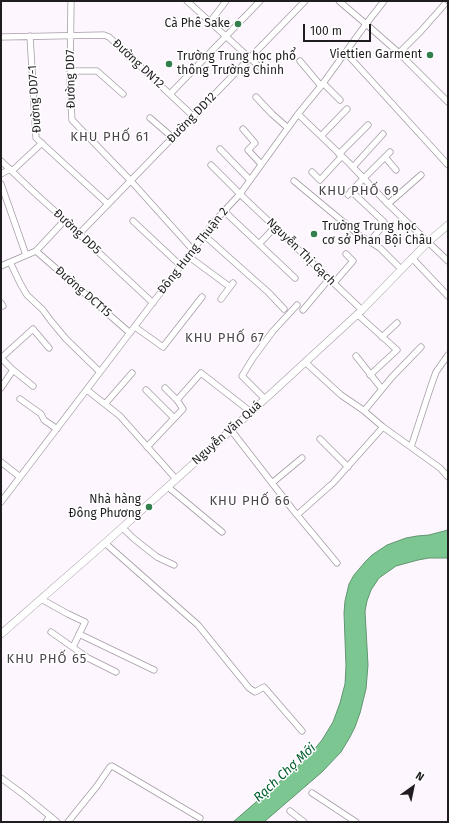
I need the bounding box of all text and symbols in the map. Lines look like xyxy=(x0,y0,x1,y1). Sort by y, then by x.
scale bar xyxy=(305,16,373,42)
place label: Cà Phê Sake xyxy=(165,17,230,31)
marker: Cà Phê Sake xyxy=(233,19,243,29)
text: 100 m xyxy=(310,24,342,38)
street label: Đường DN12 xyxy=(109,36,167,92)
place label: Viettien Garment xyxy=(330,48,422,62)
street label: Đường DD7 xyxy=(63,49,79,109)
place label: Trường Trung học phổ thông Trường Chinh xyxy=(177,50,296,78)
marker: Viettien Garment xyxy=(425,50,435,60)
marker: Trường Trung học phổ thông Trường Chinh xyxy=(164,59,174,69)
street label: Đường DD7-1 xyxy=(25,64,45,134)
street label: Đường DD12 xyxy=(164,90,220,146)
district label: KHU PHỐ 61 xyxy=(70,129,150,145)
district label: KHU PHỐ 69 xyxy=(319,183,399,199)
street label: Đông Hưng Thuận 2 xyxy=(155,205,231,297)
street label: Đường DD5 xyxy=(50,206,104,258)
street label: Nguyễn Thị Gạch xyxy=(263,215,339,289)
place label: Trường Trung học cơ sở Phan Bội Châu xyxy=(322,220,432,248)
marker: Trường Trung học cơ sở Phan Bội Châu xyxy=(309,229,319,239)
street label: Đường DCT15 xyxy=(52,264,114,320)
district label: KHU PHỐ 67 xyxy=(185,330,265,346)
street label: Nguyễn Văn Quá xyxy=(189,398,265,468)
place label: Nhà hàng Đông Phương xyxy=(69,493,141,521)
district label: KHU PHỐ 66 xyxy=(209,493,291,509)
marker: Nhà hàng Đông Phương xyxy=(144,502,154,512)
district label: KHU PHỐ 65 xyxy=(7,651,87,667)
water label: Rạch Chợ Mới xyxy=(251,740,319,806)
north arrow xyxy=(393,767,433,807)
text: N xyxy=(413,769,426,784)

